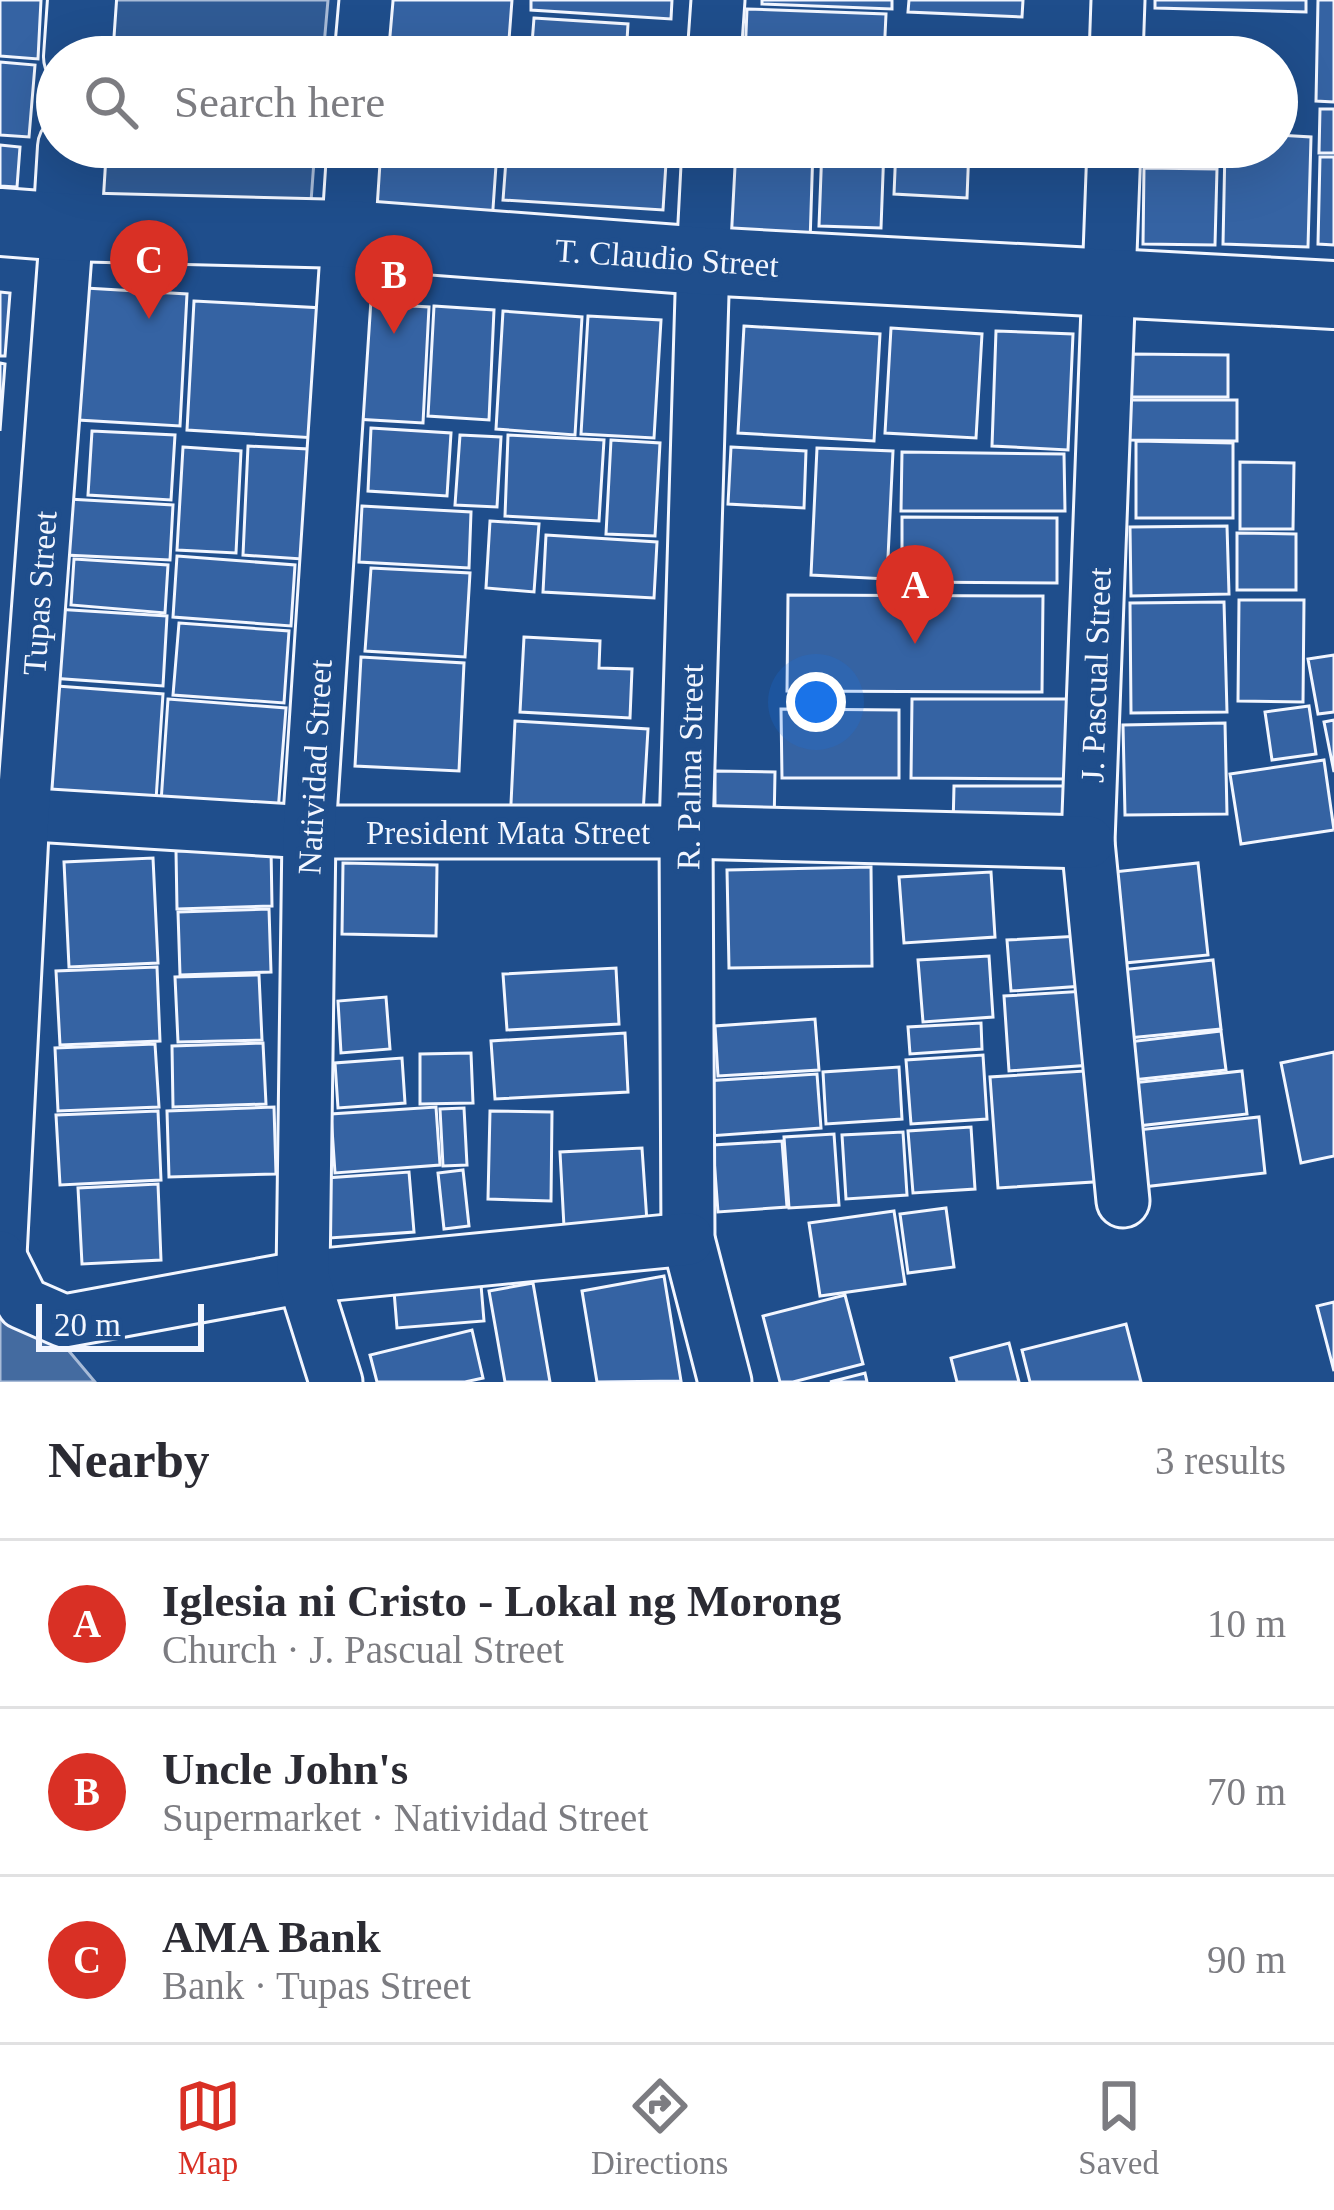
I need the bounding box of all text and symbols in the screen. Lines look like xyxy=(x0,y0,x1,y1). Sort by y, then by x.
search box xyxy=(36,36,1298,168)
icon: search xyxy=(78,69,144,135)
text: Search here xyxy=(174,77,385,127)
pin: C xyxy=(110,220,188,319)
street label: T. Claudio Street xyxy=(554,232,780,284)
pin: B xyxy=(355,235,433,334)
street label: Tupas Street xyxy=(16,510,64,676)
pin: A xyxy=(876,545,954,644)
street label: J. Pascual Street xyxy=(1074,567,1118,783)
street label: Natividad Street xyxy=(291,659,339,876)
street label: R. Palma Street xyxy=(670,664,710,870)
your location xyxy=(786,672,846,732)
street label: President Mata Street xyxy=(366,815,650,851)
scale bar xyxy=(36,1298,204,1351)
text: 20 m xyxy=(54,1307,121,1343)
text: Nearby xyxy=(48,1432,209,1488)
text: 3 results xyxy=(1155,1439,1286,1482)
text: Iglesia ni Cristo - Lokal ng Morong xyxy=(162,1576,841,1626)
text: A xyxy=(73,1602,101,1645)
text: 10 m xyxy=(1207,1602,1286,1645)
text: Church · J. Pascual Street xyxy=(162,1628,564,1671)
text: Uncle John's xyxy=(162,1744,408,1794)
text: B xyxy=(74,1770,100,1813)
text: 70 m xyxy=(1207,1770,1286,1813)
text: Supermarket · Natividad Street xyxy=(162,1796,648,1839)
text: AMA Bank xyxy=(162,1912,381,1962)
text: C xyxy=(73,1938,101,1981)
text: 90 m xyxy=(1207,1938,1286,1981)
text: Bank · Tupas Street xyxy=(162,1964,471,2007)
tab: Map xyxy=(175,2073,241,2182)
tab: Directions xyxy=(591,2073,728,2182)
tab: Saved xyxy=(1078,2073,1159,2182)

